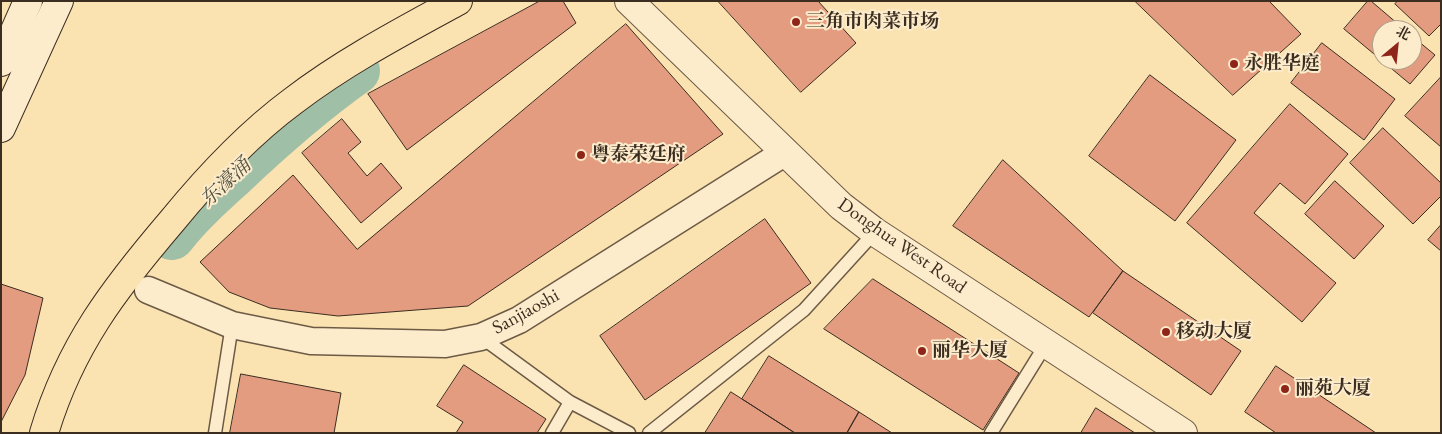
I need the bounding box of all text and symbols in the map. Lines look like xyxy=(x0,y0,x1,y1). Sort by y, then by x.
place label: 三角市肉菜市场 xyxy=(806,11,939,33)
marker: 三角市肉菜市场 xyxy=(790,16,802,28)
north arrow xyxy=(1372,20,1422,70)
text: 北 xyxy=(1393,21,1414,44)
place label: 永胜华庭 xyxy=(1244,53,1320,75)
marker: 永胜华庭 xyxy=(1228,58,1240,70)
place label: 粤泰荣廷府 xyxy=(591,144,686,166)
marker: 粤泰荣廷府 xyxy=(575,149,587,161)
water label: 东濠涌 xyxy=(196,154,256,212)
street label: Donghua West Road xyxy=(833,193,971,299)
street label: Sanjiaoshi xyxy=(489,284,563,340)
place label: 移动大厦 xyxy=(1176,321,1252,343)
marker: 移动大厦 xyxy=(1160,326,1172,338)
place label: 丽华大厦 xyxy=(932,340,1008,362)
marker: 丽华大厦 xyxy=(916,345,928,357)
place label: 丽苑大厦 xyxy=(1295,378,1371,400)
marker: 丽苑大厦 xyxy=(1279,383,1291,395)

